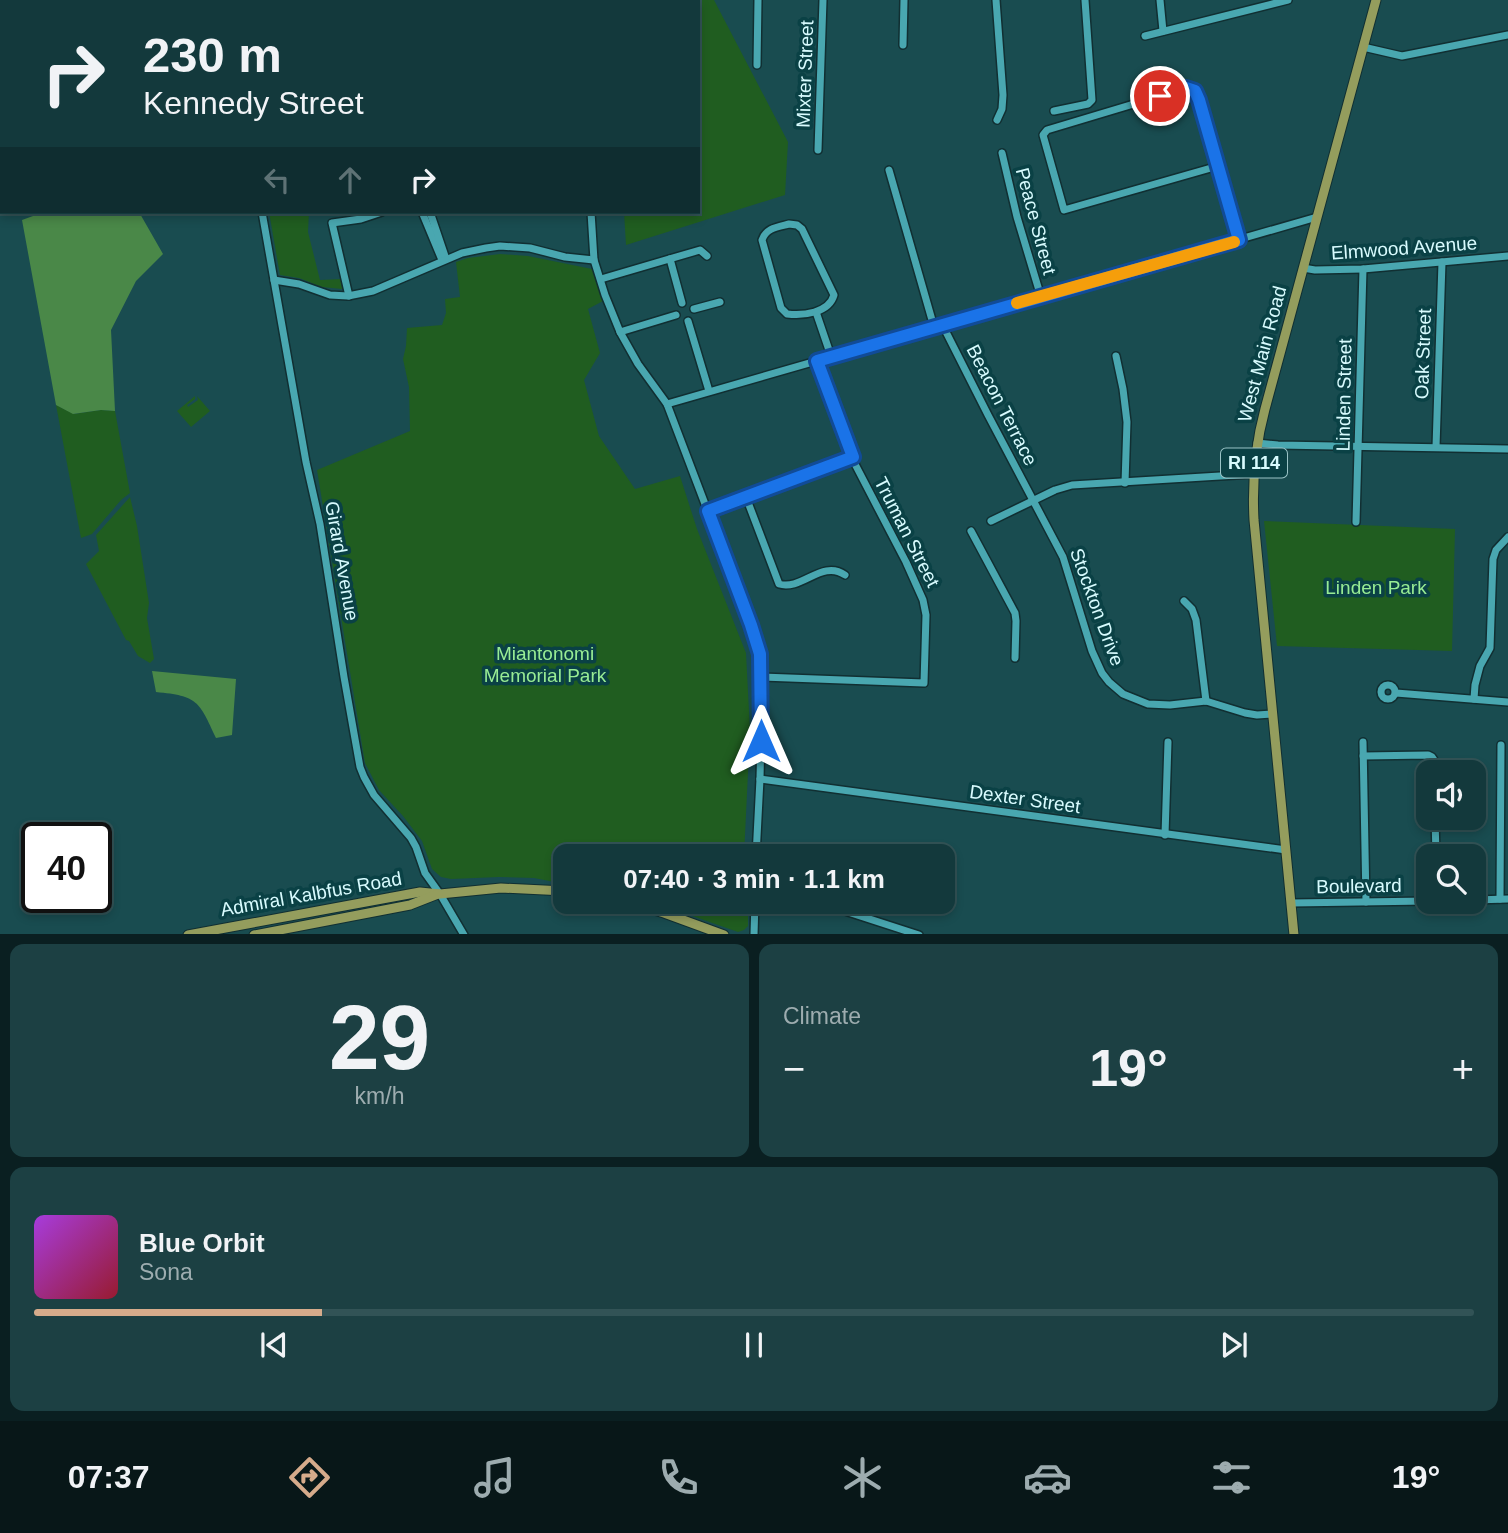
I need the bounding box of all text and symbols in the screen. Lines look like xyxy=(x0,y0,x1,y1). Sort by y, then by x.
street label: Mixter Street xyxy=(793,19,817,128)
icon: right xyxy=(28,28,119,119)
text: 230 m xyxy=(143,28,282,82)
pin xyxy=(1130,66,1190,126)
icon: arrive xyxy=(1141,77,1179,115)
text: Kennedy Street xyxy=(143,85,364,121)
icon: left xyxy=(258,161,296,199)
icon: ahead xyxy=(331,161,369,199)
icon: right xyxy=(404,161,442,199)
street label: Peace Street xyxy=(1012,165,1061,277)
street label: Elmwood Avenue xyxy=(1330,232,1478,264)
street label: West Main Road xyxy=(1234,284,1290,424)
street label: Oak Street xyxy=(1411,308,1435,400)
street label: Linden Street xyxy=(1333,338,1355,452)
street label: Beacon Terrace xyxy=(963,341,1041,469)
road number: RI 114 xyxy=(1221,448,1287,477)
street label: Truman Street xyxy=(870,473,944,591)
street label: Girard Avenue xyxy=(321,500,363,622)
street label: Stockton Drive xyxy=(1066,545,1128,669)
park label: Linden Park xyxy=(1325,577,1427,598)
park label: Miantonomi Memorial Park xyxy=(484,643,607,686)
position arrow xyxy=(724,704,798,778)
map controls xyxy=(1416,760,1486,914)
button: sound xyxy=(1416,760,1486,830)
street label: Dexter Street xyxy=(968,781,1083,817)
speed limit sign: 40 xyxy=(21,822,112,913)
button: search xyxy=(1416,844,1486,914)
text: 07:40 · 3 min · 1.1 km xyxy=(623,864,885,894)
street label: Admiral Kalbfus Road xyxy=(219,868,403,920)
street label: Boulevard xyxy=(1316,875,1402,897)
text: 29 xyxy=(329,987,430,1088)
text: Climate xyxy=(783,1003,861,1029)
text: 19° xyxy=(1089,1039,1168,1097)
text: − xyxy=(783,1048,805,1090)
text: + xyxy=(1452,1048,1474,1090)
text: km/h xyxy=(355,1083,404,1109)
text: Blue Orbit xyxy=(139,1228,265,1258)
text: Sona xyxy=(139,1259,193,1285)
icon: previous xyxy=(255,1326,293,1364)
icon: pause xyxy=(735,1326,773,1364)
icon: next xyxy=(1215,1326,1253,1364)
icon: directions xyxy=(285,1453,334,1502)
icon: music xyxy=(470,1453,519,1502)
icon: phone xyxy=(654,1453,703,1502)
icon: climate xyxy=(838,1453,887,1502)
icon: car xyxy=(1023,1453,1072,1502)
icon: filters xyxy=(1207,1453,1256,1502)
text: 07:37 xyxy=(68,1459,150,1495)
text: 19° xyxy=(1392,1459,1440,1495)

